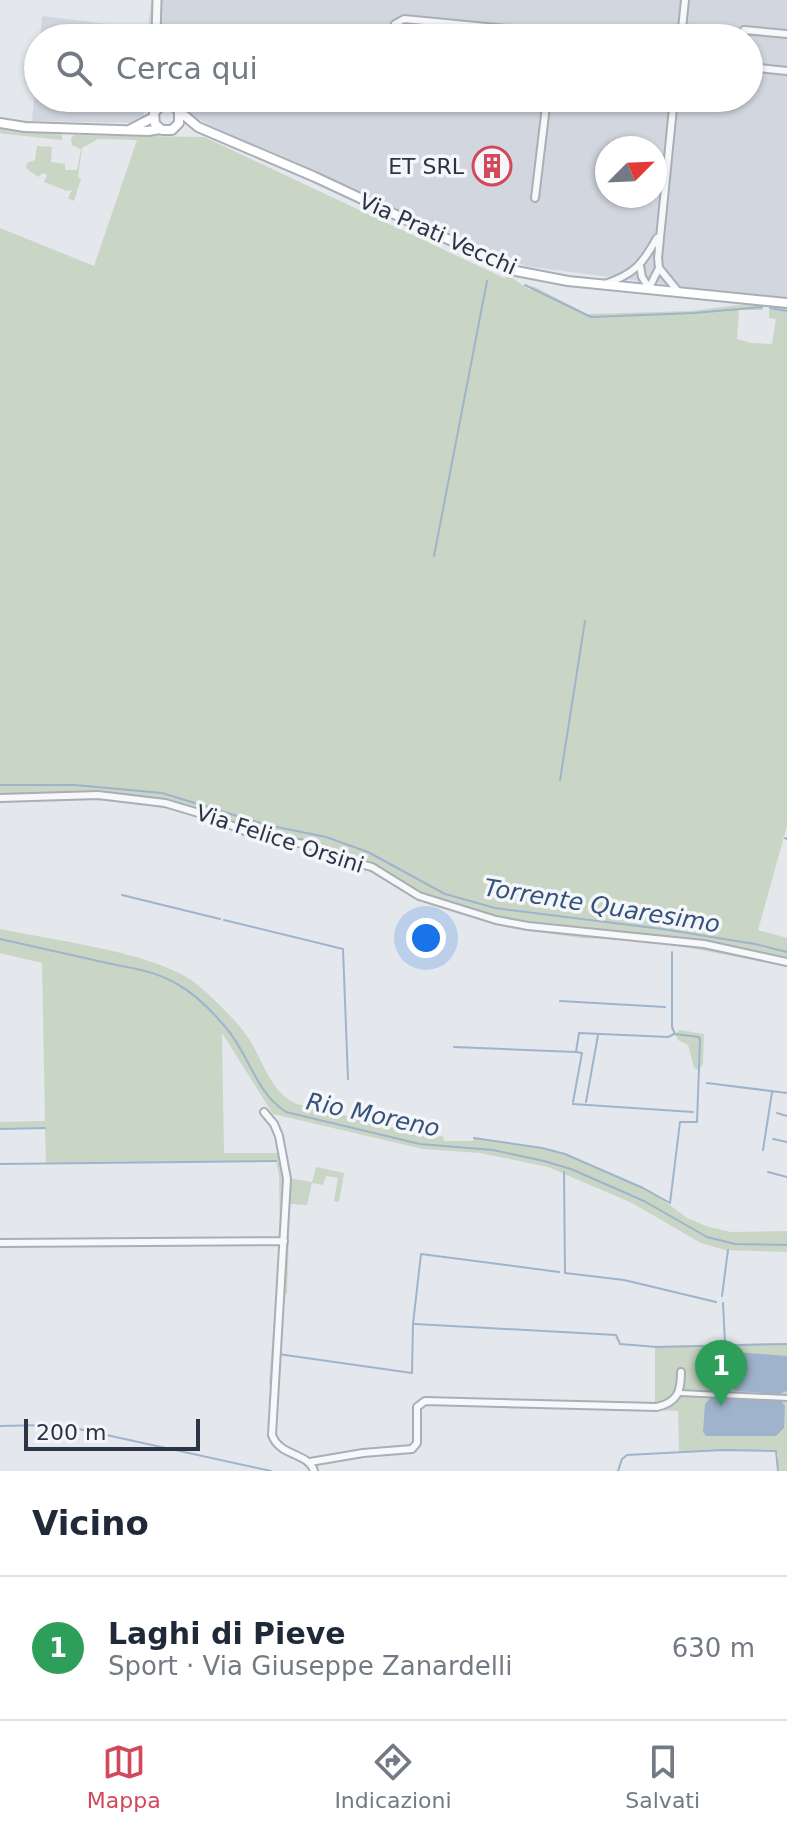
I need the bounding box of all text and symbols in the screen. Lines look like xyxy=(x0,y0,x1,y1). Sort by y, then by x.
search box xyxy=(24,24,763,112)
icon: search xyxy=(52,46,96,90)
text: Cerca qui xyxy=(116,51,258,86)
north arrow xyxy=(595,136,667,208)
building icon: ET SRL xyxy=(471,145,513,187)
place label: ET SRL xyxy=(388,154,465,179)
street label: Via Prati Vecchi xyxy=(356,188,520,280)
street label: Via Felice Orsini xyxy=(193,800,367,878)
water label: Torrente Quaresimo xyxy=(482,874,722,938)
your location xyxy=(406,918,446,958)
water label: Rio Moreno xyxy=(304,1087,442,1143)
pin: 1 xyxy=(695,1340,747,1406)
scale bar xyxy=(24,1415,200,1451)
text: 200 m xyxy=(36,1420,106,1445)
text: Vicino xyxy=(32,1503,149,1543)
text: Laghi di Pieve xyxy=(108,1616,346,1651)
text: 1 xyxy=(49,1633,67,1663)
text: 630 m xyxy=(672,1633,755,1663)
text: Sport · Via Giuseppe Zanardelli xyxy=(108,1651,512,1681)
tab: Mappa xyxy=(87,1740,161,1813)
tab: Indicazioni xyxy=(334,1740,452,1813)
tab: Salvati xyxy=(625,1740,700,1813)

